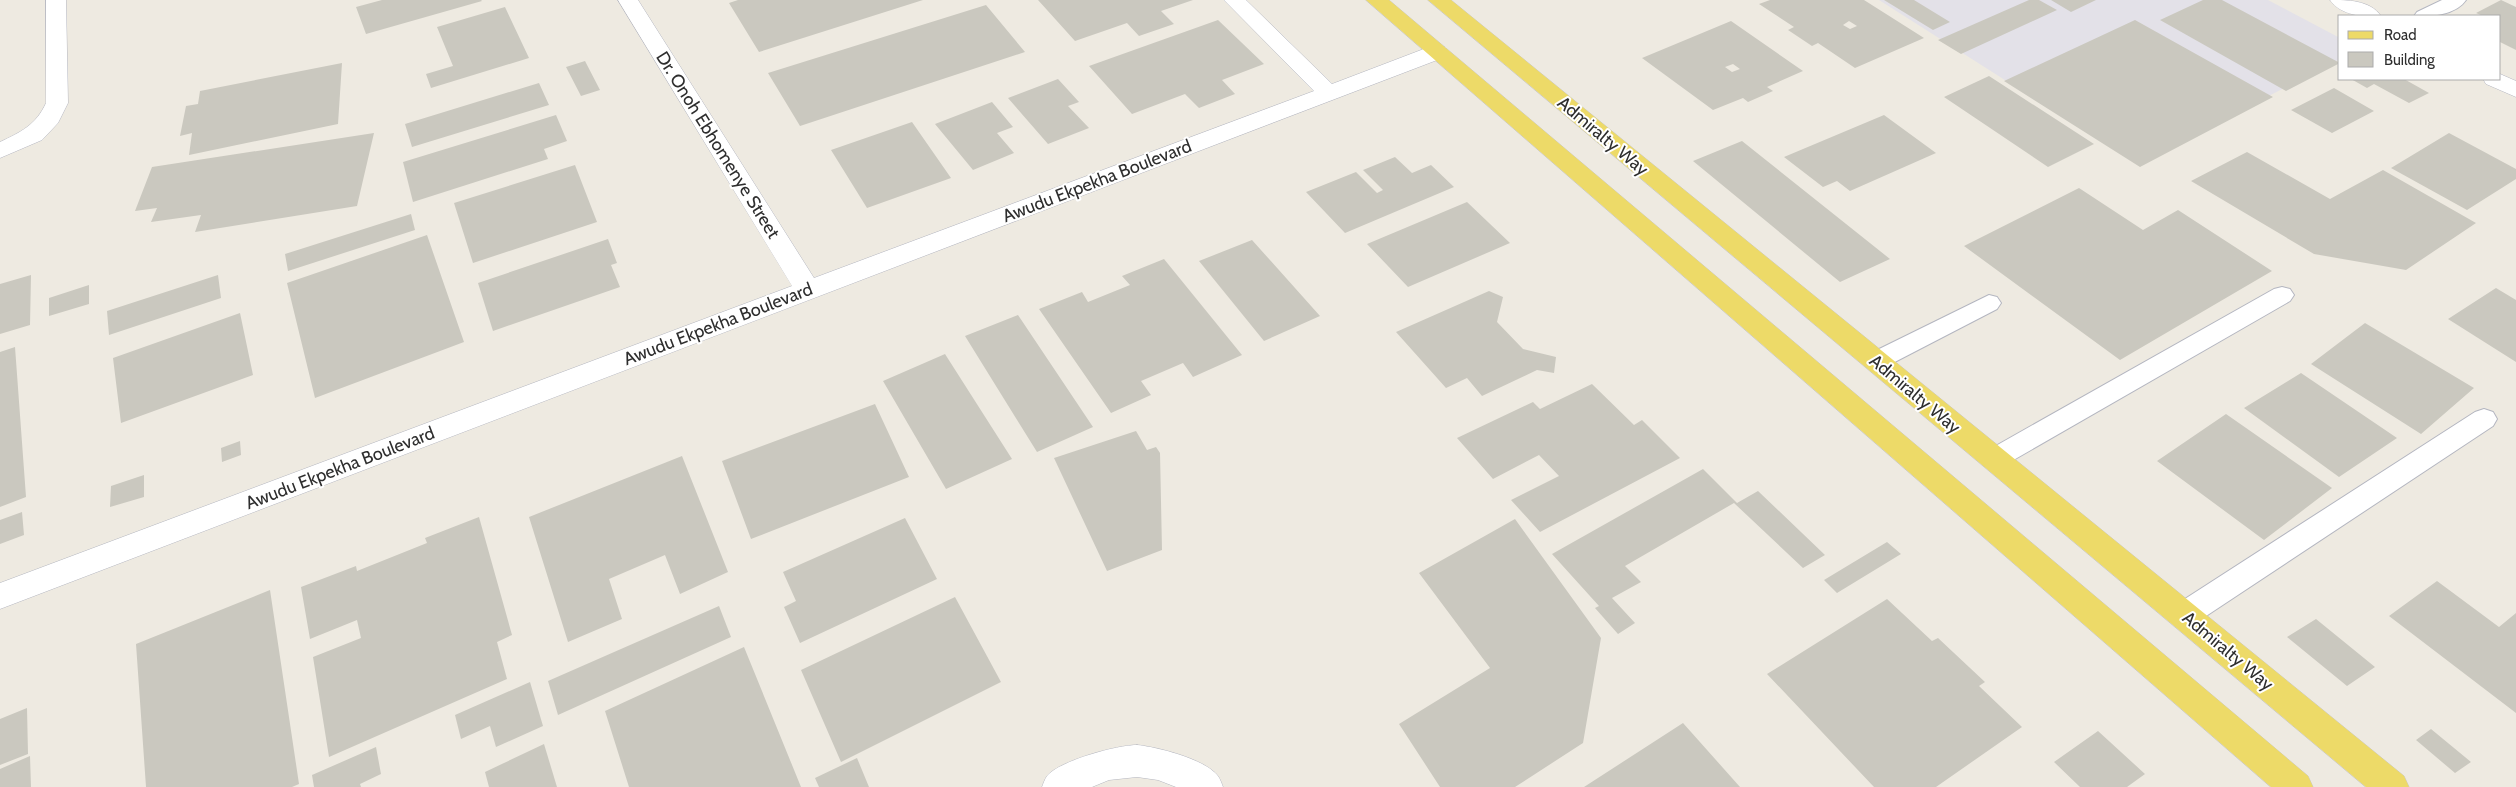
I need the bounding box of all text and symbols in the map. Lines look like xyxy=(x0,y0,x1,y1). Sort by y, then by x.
legend xyxy=(2338,15,2501,80)
text: Road xyxy=(2384,26,2417,44)
street label: Dr. Onoh Ebhomenye Street xyxy=(651,47,785,243)
text: Building xyxy=(2384,51,2435,69)
street label: Admiralty Way xyxy=(1553,92,1653,180)
street label: Awudu Ekpekha Boulevard xyxy=(999,135,1195,227)
street label: Awudu Ekpekha Boulevard xyxy=(620,278,816,370)
street label: Admiralty Way xyxy=(1865,350,1965,438)
street label: Awudu Ekpekha Boulevard xyxy=(242,422,438,514)
street label: Admiralty Way xyxy=(2178,607,2278,695)

